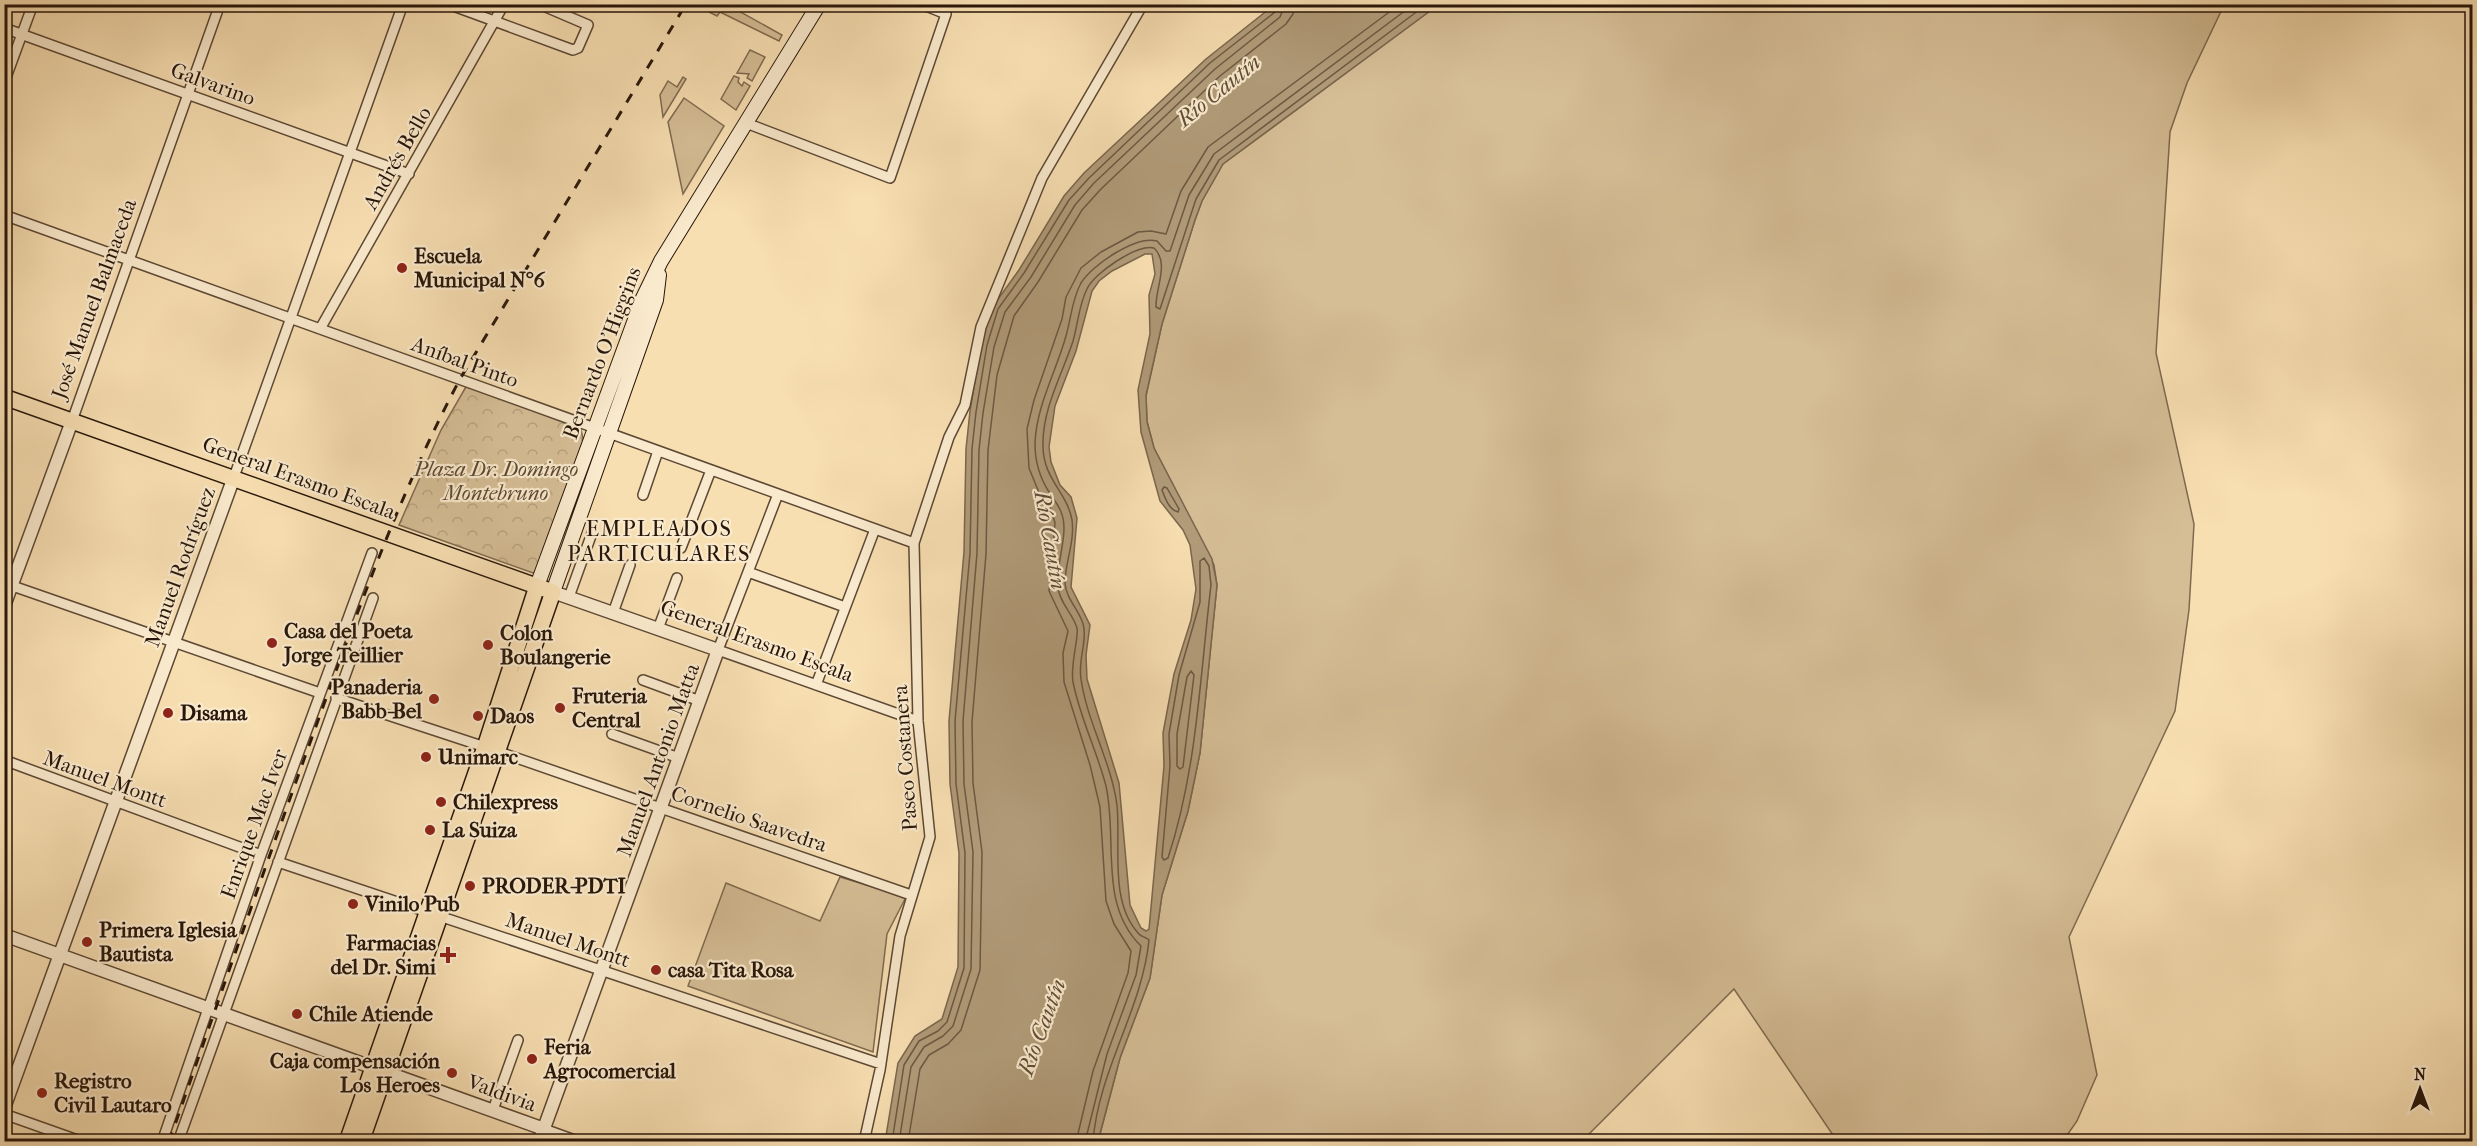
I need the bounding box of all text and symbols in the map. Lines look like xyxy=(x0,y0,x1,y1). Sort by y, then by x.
water label: Río Cautín xyxy=(1170,49,1266,134)
street label: Galvarino xyxy=(168,58,258,110)
street label: Andrés Bello xyxy=(357,102,436,215)
street label: José Manuel Balmaceda xyxy=(46,195,141,404)
place label: Escuela Municipal N°6 xyxy=(413,244,546,292)
marker: Escuela Municipal N°6 xyxy=(395,261,409,275)
street label: Bernardo O'Higgins xyxy=(558,263,646,443)
street label: Aníbal Pinto xyxy=(407,331,522,392)
street label: General Erasmo Escala xyxy=(199,432,399,524)
park label: Plaza Dr. Domingo Montebruno xyxy=(413,457,578,505)
street label: Manuel Rodríguez xyxy=(140,484,220,650)
water label: Río Cautín xyxy=(1028,487,1071,592)
district label: EMPLEADOS PARTICULARES xyxy=(567,516,751,567)
street label: General Erasmo Escala xyxy=(657,595,857,687)
place label: Casa del Poeta Jorge Teillier xyxy=(282,619,414,667)
place label: Colon Boulangerie xyxy=(500,621,611,669)
marker: Casa del Poeta Jorge Teillier xyxy=(265,636,279,650)
marker: Colon Boulangerie xyxy=(481,638,495,652)
street label: Manuel Antonio Matta xyxy=(612,660,704,860)
place label: Panaderia Babb-Bel xyxy=(331,675,423,723)
place label: Fruteria Central xyxy=(571,684,648,732)
street label: Paseo Costanera xyxy=(888,684,922,832)
marker: Panaderia Babb-Bel xyxy=(427,692,441,706)
place label: Disama xyxy=(180,701,248,725)
marker: Fruteria Central xyxy=(553,701,567,715)
place label: Daos xyxy=(490,704,534,728)
marker: Disama xyxy=(161,706,175,720)
marker: Daos xyxy=(471,709,485,723)
place label: Unimarc xyxy=(437,745,518,769)
street label: Manuel Montt xyxy=(40,746,171,813)
street label: Enrique Mac Iver xyxy=(216,746,292,902)
marker: Unimarc xyxy=(419,750,433,764)
street label: Cornelio Saavedra xyxy=(668,781,830,857)
place label: Chilexpress xyxy=(453,790,558,814)
marker: Chilexpress xyxy=(434,795,448,809)
place label: La Suiza xyxy=(442,818,518,842)
marker: La Suiza xyxy=(423,823,437,837)
place label: PRODER-PDTI xyxy=(482,874,627,898)
marker: PRODER-PDTI xyxy=(463,879,477,893)
place label: Vinilo Pub xyxy=(364,892,459,916)
marker: Vinilo Pub xyxy=(346,897,360,911)
street label: Manuel Montt xyxy=(503,908,634,973)
place label: Primera Iglesia Bautista xyxy=(99,918,238,966)
place label: Farmacias del Dr. Simi xyxy=(330,931,437,979)
marker: Primera Iglesia Bautista xyxy=(80,935,94,949)
marker: Farmacias del Dr. Simi xyxy=(441,948,455,962)
place label: casa Tita Rosa xyxy=(668,958,795,982)
marker: casa Tita Rosa xyxy=(649,963,663,977)
water label: Río Cautín xyxy=(1012,976,1071,1081)
place label: Chile Atiende xyxy=(309,1002,434,1026)
marker: Chile Atiende xyxy=(290,1007,304,1021)
place label: Feria Agrocomercial xyxy=(542,1035,676,1083)
place label: Caja compensación Los Heroes xyxy=(270,1049,441,1097)
marker: Feria Agrocomercial xyxy=(525,1052,539,1066)
north arrow xyxy=(2390,1059,2450,1119)
text: N xyxy=(2414,1065,2427,1084)
marker: Caja compensación Los Heroes xyxy=(445,1066,459,1080)
place label: Registro Civil Lautaro xyxy=(54,1069,172,1117)
street label: Valdivia xyxy=(463,1069,540,1117)
marker: Registro Civil Lautaro xyxy=(35,1086,49,1100)

